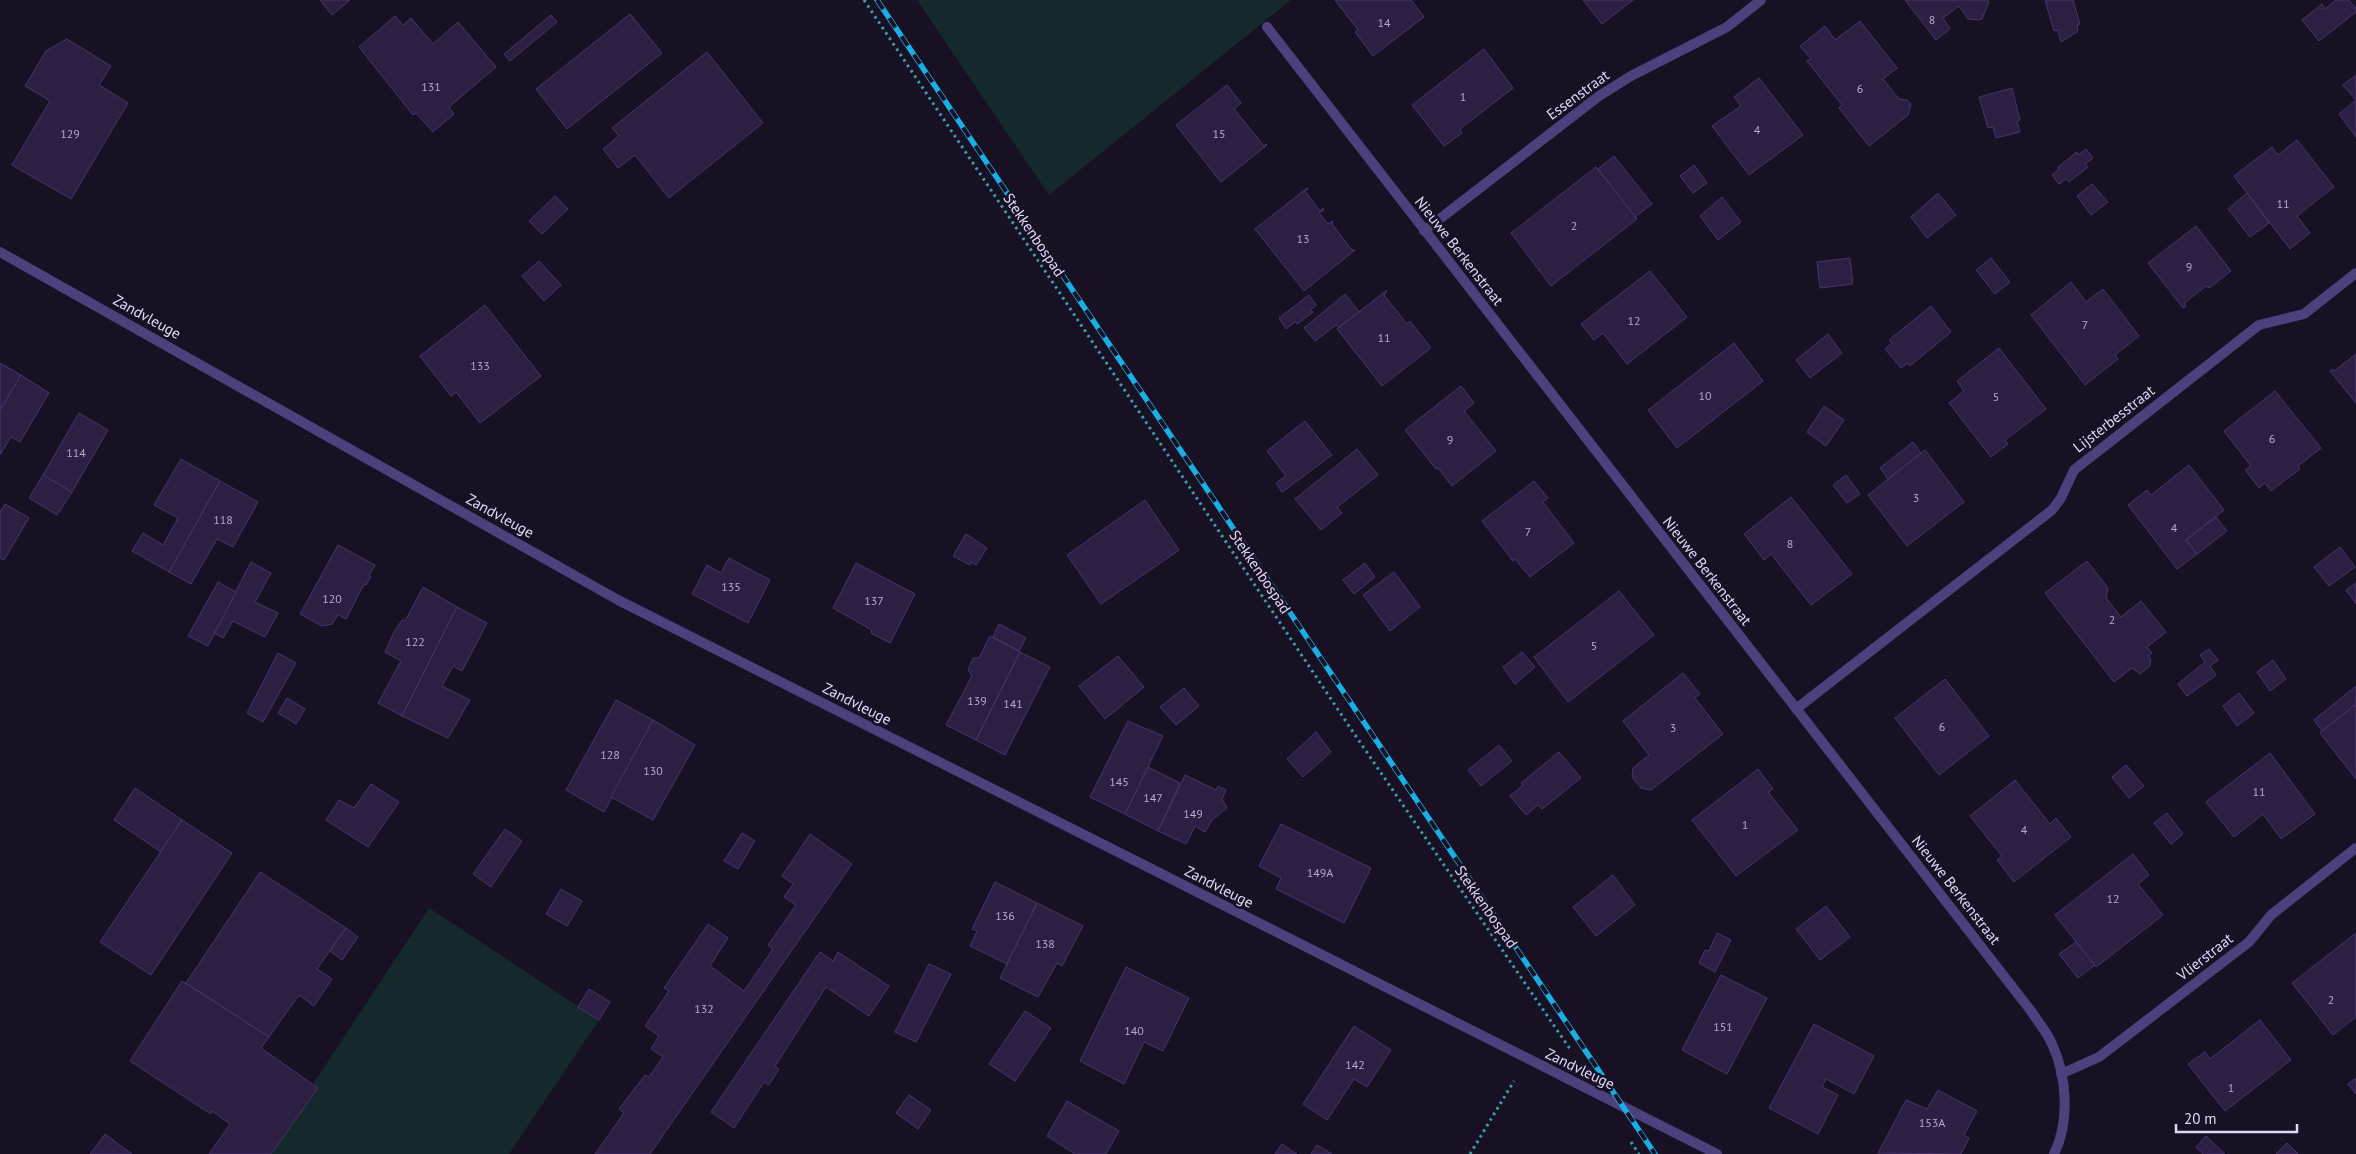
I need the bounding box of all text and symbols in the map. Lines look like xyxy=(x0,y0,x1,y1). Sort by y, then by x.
house number: 8 xyxy=(1929,12,1935,27)
house number: 14 xyxy=(1377,15,1391,30)
street label: Essenstraat xyxy=(1543,65,1613,124)
house number: 131 xyxy=(421,79,441,94)
house number: 6 xyxy=(1857,81,1863,96)
house number: 1 xyxy=(1460,89,1466,104)
house number: 4 xyxy=(1754,122,1761,137)
house number: 129 xyxy=(60,126,80,141)
house number: 15 xyxy=(1212,126,1226,141)
street label: Stekkenbospad xyxy=(1000,189,1069,280)
street label: Nieuwe Berkenstraat xyxy=(1411,192,1508,309)
house number: 11 xyxy=(2276,196,2290,211)
house number: 2 xyxy=(1571,218,1577,233)
house number: 13 xyxy=(1296,231,1310,246)
house number: 9 xyxy=(2186,259,2192,274)
street label: Zandvleuge xyxy=(110,290,184,343)
house number: 12 xyxy=(1627,313,1641,328)
house number: 7 xyxy=(2082,317,2088,332)
house number: 11 xyxy=(1377,330,1391,345)
house number: 133 xyxy=(470,358,490,373)
street label: Lijsterbesstraat xyxy=(2069,381,2158,456)
house number: 10 xyxy=(1698,388,1712,403)
house number: 5 xyxy=(1993,389,1999,404)
house number: 6 xyxy=(2269,431,2275,446)
house number: 9 xyxy=(1447,432,1453,447)
house number: 114 xyxy=(66,445,86,460)
street label: Zandvleuge xyxy=(463,489,537,542)
house number: 3 xyxy=(1913,490,1919,505)
house number: 118 xyxy=(213,512,233,527)
street label: Nieuwe Berkenstraat xyxy=(1659,512,1756,629)
house number: 4 xyxy=(2171,520,2178,535)
house number: 7 xyxy=(1525,524,1531,539)
street label: Stekkenbospad xyxy=(1226,526,1295,617)
house number: 8 xyxy=(1787,536,1793,551)
house number: 135 xyxy=(721,579,741,594)
house number: 120 xyxy=(322,591,342,606)
house number: 137 xyxy=(864,593,884,608)
house number: 2 xyxy=(2109,612,2115,627)
house number: 122 xyxy=(405,634,425,649)
house number: 5 xyxy=(1591,638,1597,653)
street label: Zandvleuge xyxy=(820,678,895,729)
house number: 139 xyxy=(967,693,987,708)
house number: 141 xyxy=(1003,696,1023,711)
house number: 6 xyxy=(1939,719,1945,734)
house number: 3 xyxy=(1670,720,1676,735)
house number: 128 xyxy=(600,747,620,762)
house number: 130 xyxy=(643,763,663,778)
house number: 145 xyxy=(1109,774,1129,789)
house number: 11 xyxy=(2252,784,2266,799)
house number: 147 xyxy=(1143,790,1163,805)
house number: 149 xyxy=(1183,806,1203,821)
house number: 1 xyxy=(1742,817,1748,832)
house number: 4 xyxy=(2021,822,2028,837)
street label: Nieuwe Berkenstraat xyxy=(1908,831,2005,948)
street label: Zandvleuge xyxy=(1182,861,1257,912)
street label: Stekkenbospad xyxy=(1451,862,1522,952)
house number: 149A xyxy=(1307,865,1333,880)
house number: 12 xyxy=(2106,891,2120,906)
house number: 136 xyxy=(995,908,1015,923)
street label: Vlierstraat xyxy=(2172,929,2237,985)
house number: 138 xyxy=(1035,936,1055,951)
house number: 2 xyxy=(2328,992,2334,1007)
house number: 132 xyxy=(694,1001,714,1016)
house number: 151 xyxy=(1713,1019,1733,1034)
house number: 140 xyxy=(1124,1023,1144,1038)
street label: Zandvleuge xyxy=(1543,1044,1618,1093)
house number: 142 xyxy=(1345,1057,1365,1072)
house number: 1 xyxy=(2228,1080,2234,1095)
scale bar xyxy=(2176,1102,2297,1134)
text: 20 m xyxy=(2184,1109,2217,1128)
house number: 153A xyxy=(1919,1115,1945,1130)

